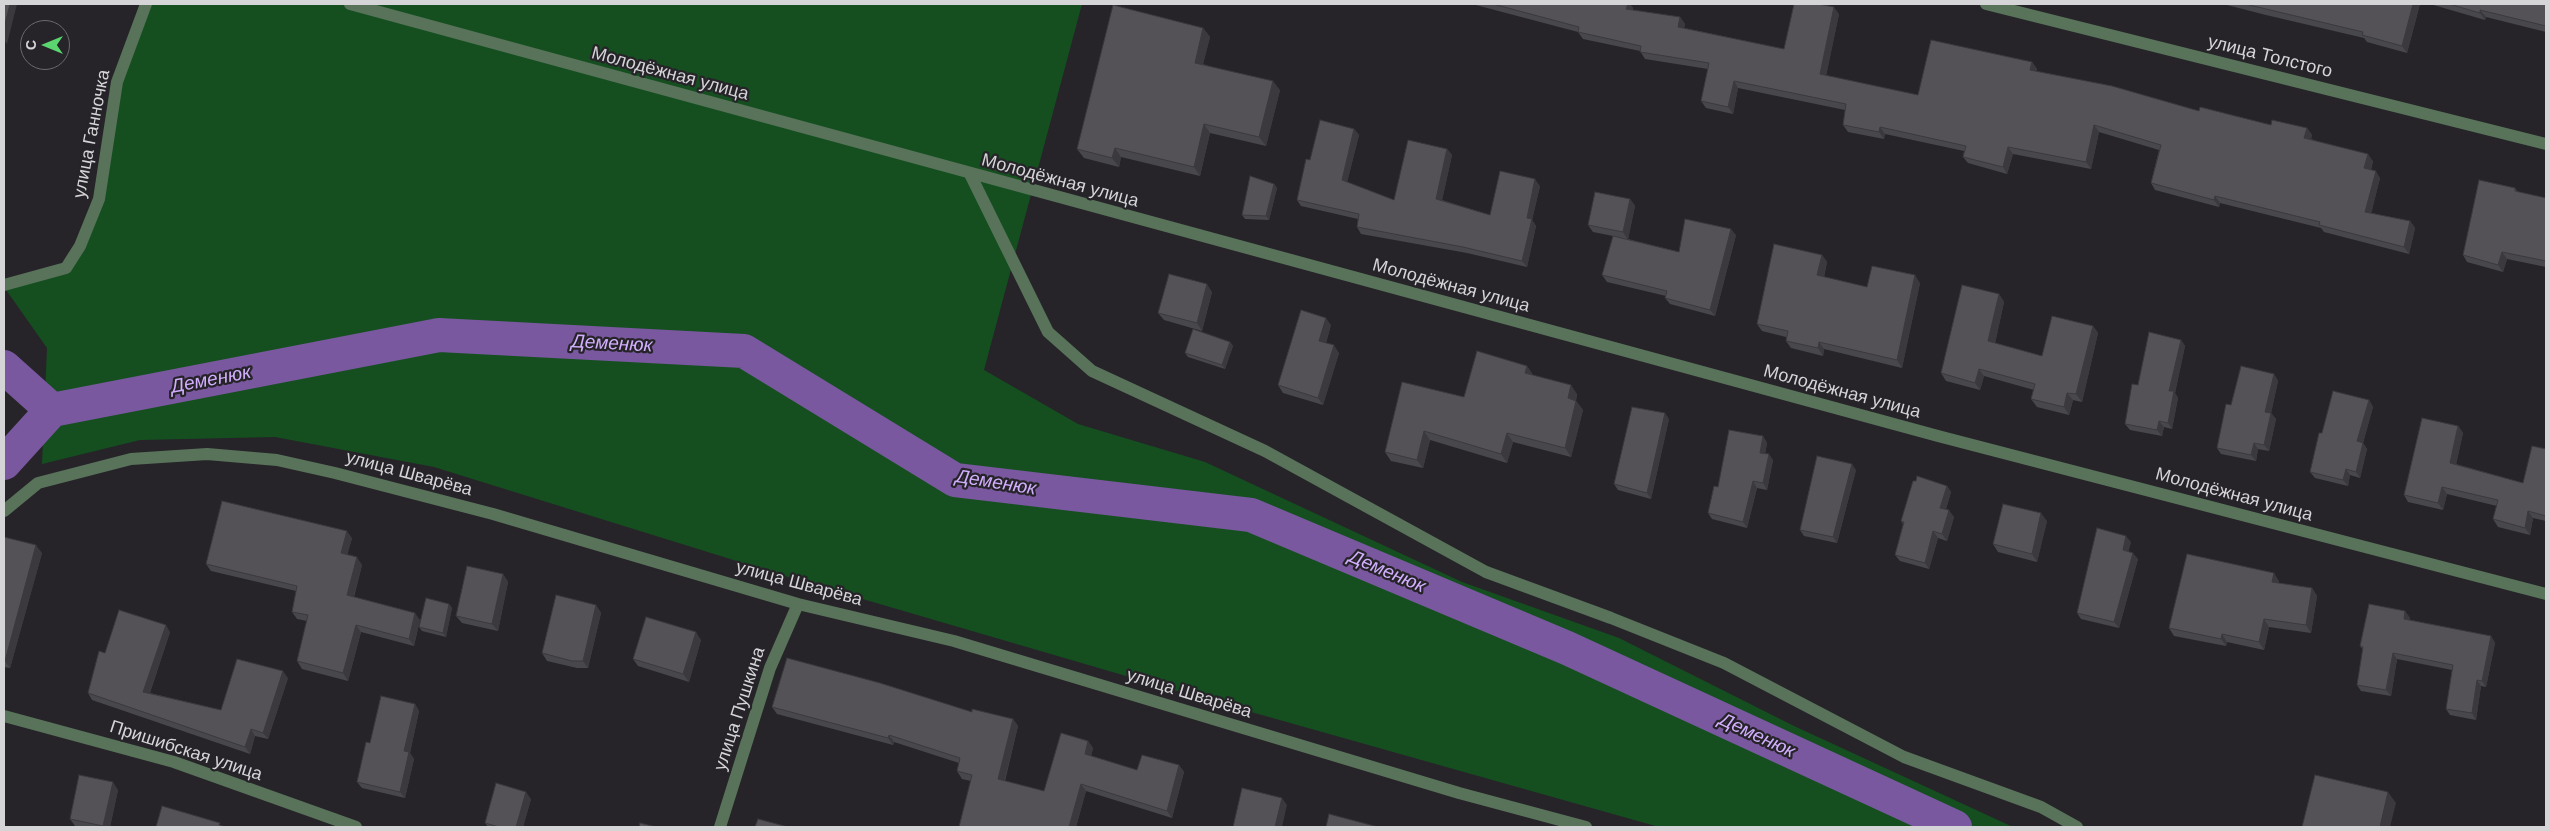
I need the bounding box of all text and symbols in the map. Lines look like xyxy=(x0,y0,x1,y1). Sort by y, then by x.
north arrow xyxy=(20,20,70,70)
street label: улица Толстого xyxy=(2206,31,2334,83)
text: С xyxy=(23,40,39,50)
street label: Молодёжная улица xyxy=(589,43,751,105)
street label: улица Ганночка xyxy=(69,68,115,200)
street label: Молодёжная улица xyxy=(979,150,1141,212)
street label: Молодёжная улица xyxy=(1370,255,1532,317)
water label: Деменюк xyxy=(571,330,653,358)
water label: Деменюк xyxy=(169,361,253,399)
street label: Молодёжная улица xyxy=(1761,361,1923,423)
street label: улица Шварёва xyxy=(344,447,474,501)
street label: Молодёжная улица xyxy=(2153,464,2315,526)
water label: Деменюк xyxy=(954,465,1038,501)
water label: Деменюк xyxy=(1345,546,1429,598)
street label: улица Шварёва xyxy=(734,557,864,611)
street label: улица Пушкина xyxy=(710,644,770,774)
street label: улица Шварёва xyxy=(1124,665,1254,723)
water label: Деменюк xyxy=(1715,709,1799,763)
street label: Пришибская улица xyxy=(107,716,265,786)

